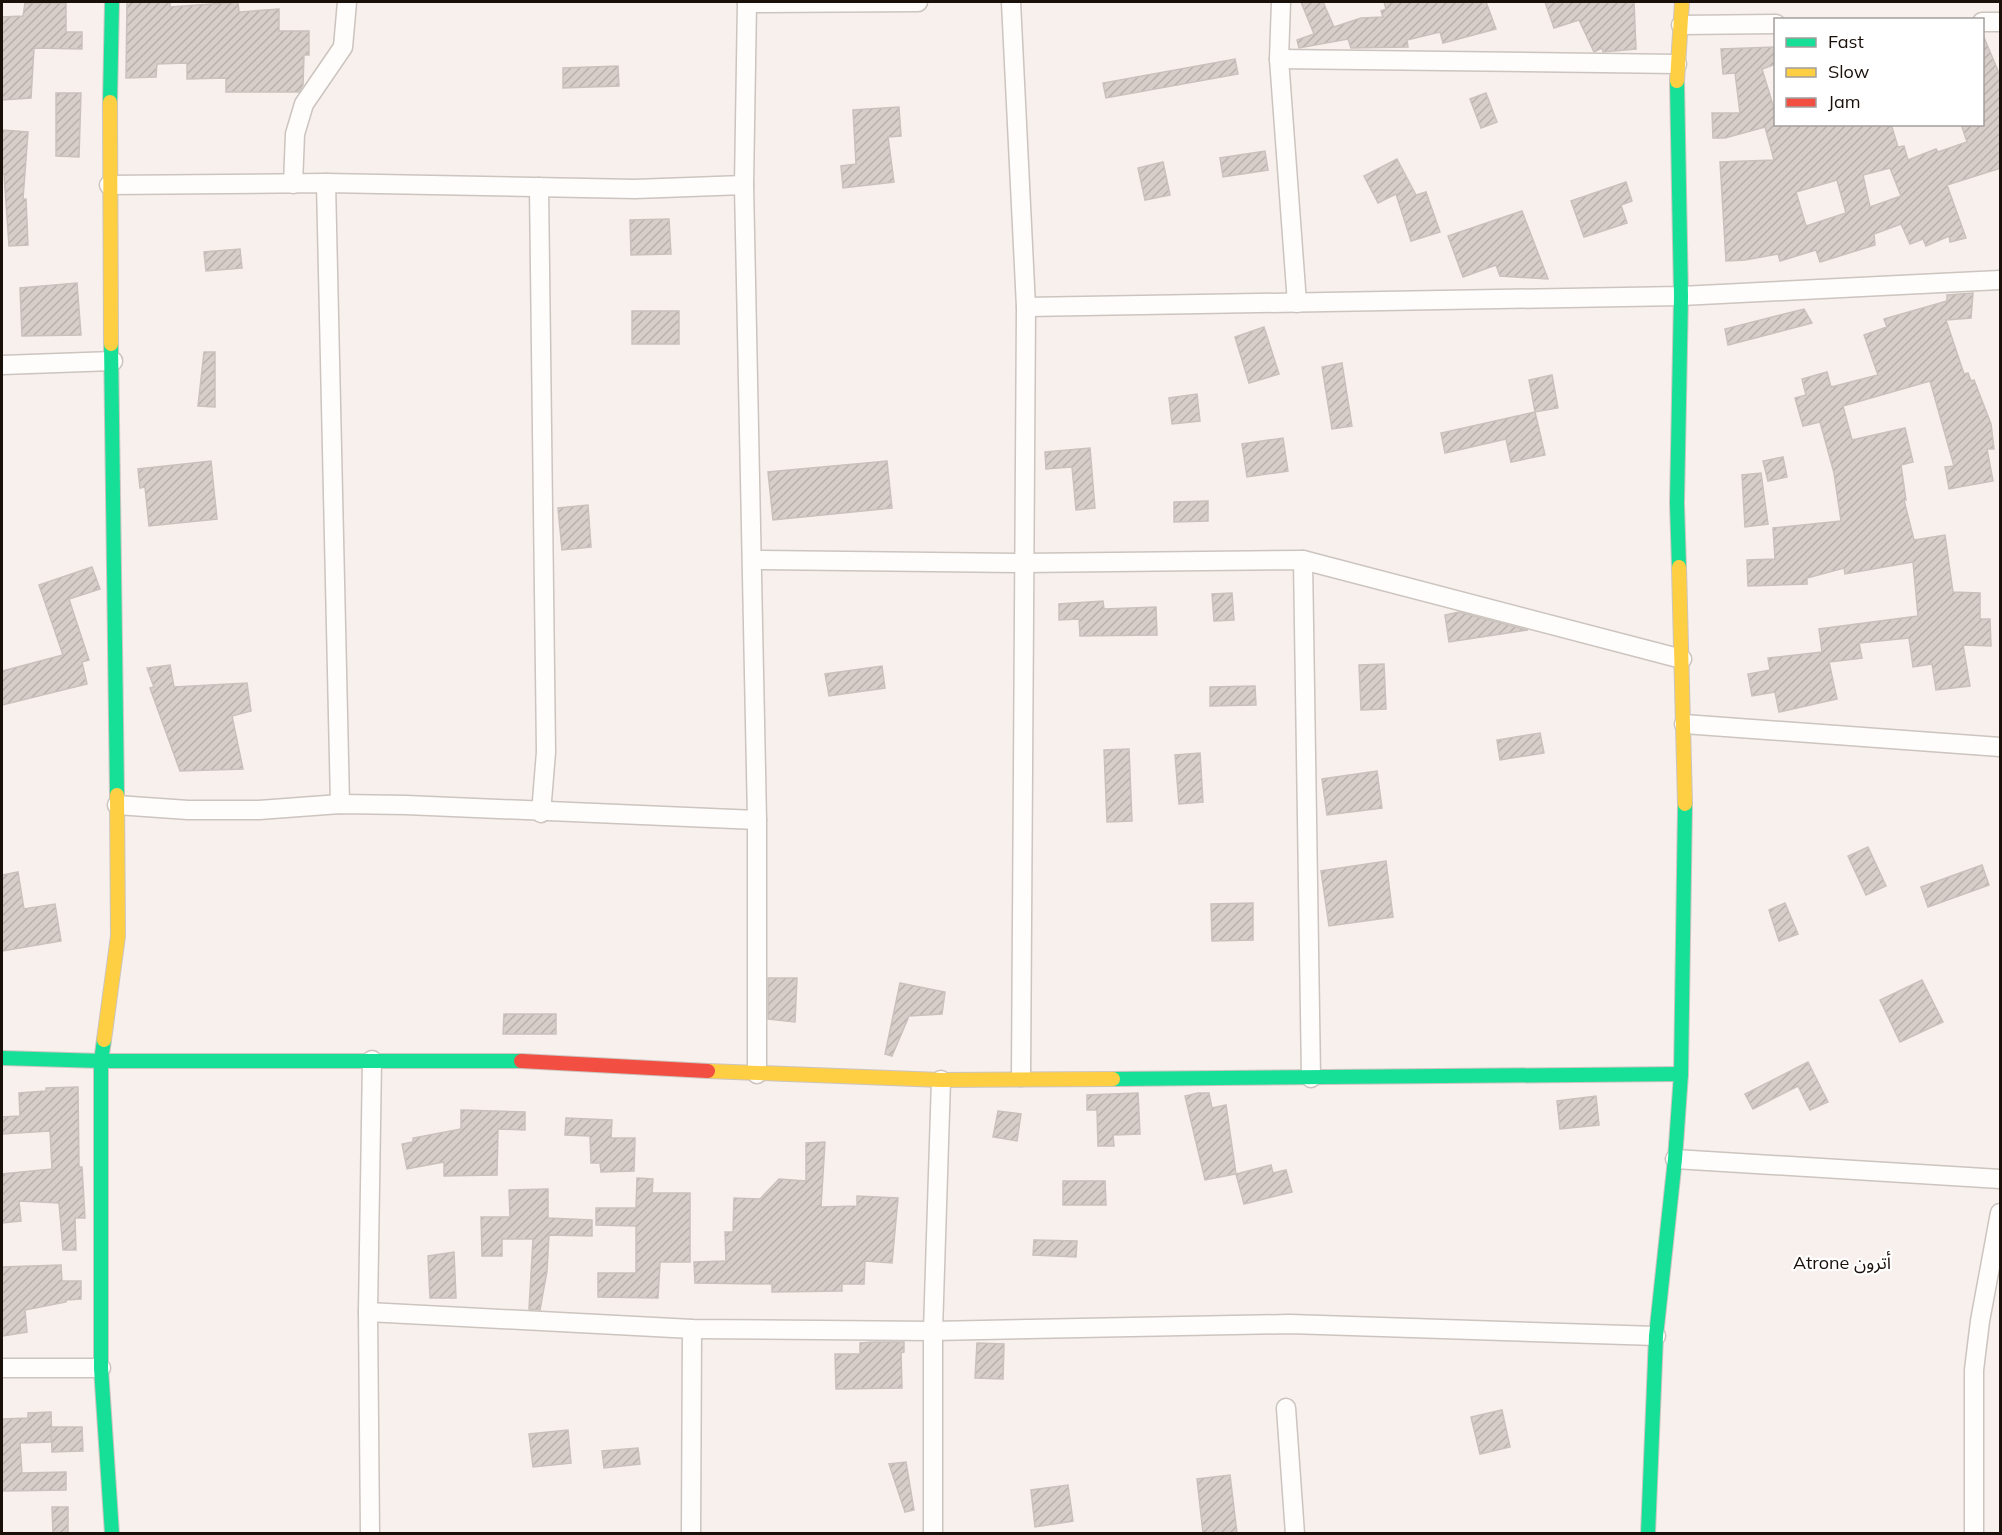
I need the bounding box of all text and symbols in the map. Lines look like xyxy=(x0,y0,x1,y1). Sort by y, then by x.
legend xyxy=(1774,18,1984,126)
text: Fast xyxy=(1828,30,1864,53)
text: Slow xyxy=(1828,60,1870,83)
text: Jam xyxy=(1828,90,1861,113)
district label: Atrone أترون xyxy=(1793,1251,1891,1274)

